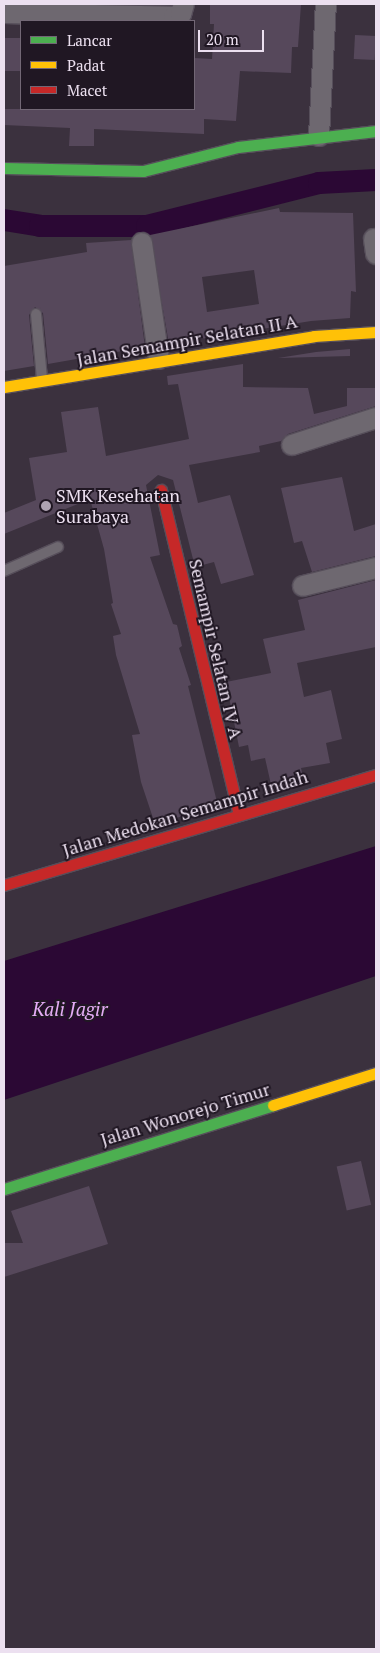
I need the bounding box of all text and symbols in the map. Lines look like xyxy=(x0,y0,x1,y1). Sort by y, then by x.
legend xyxy=(20,20,195,110)
scale bar xyxy=(200,20,266,52)
text: 20 m xyxy=(206,29,239,49)
text: Lancar xyxy=(67,30,112,50)
text: Padat xyxy=(67,55,105,75)
text: Macet xyxy=(67,80,107,100)
street label: Jalan Semampir Selatan II A xyxy=(75,310,299,370)
place label: SMK Kesehatan Surabaya xyxy=(56,485,180,528)
marker: SMK Kesehatan Surabaya xyxy=(40,500,52,512)
street label: Semampir Selatan IV A xyxy=(185,556,247,742)
street label: Jalan Medokan Semampir Indah xyxy=(60,765,310,861)
water label: Kali Jagir xyxy=(32,998,108,1020)
street label: Jalan Wonorejo Timur xyxy=(98,1078,272,1150)

